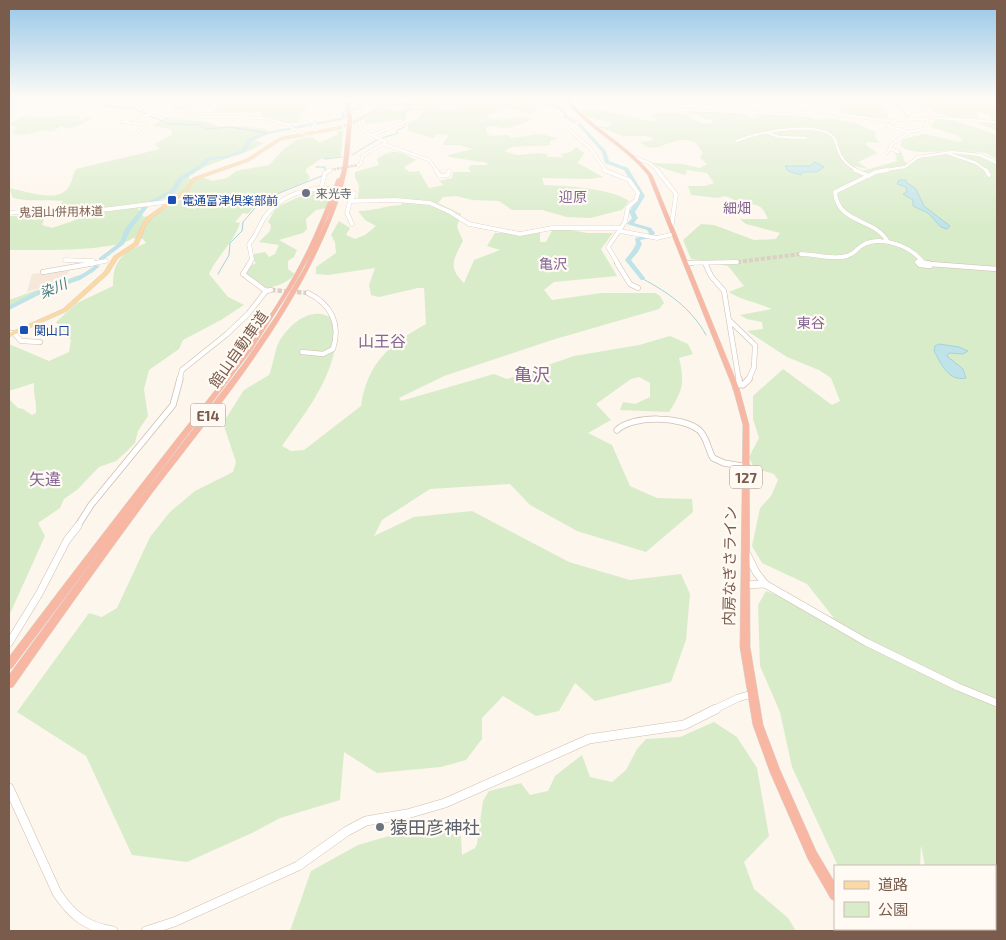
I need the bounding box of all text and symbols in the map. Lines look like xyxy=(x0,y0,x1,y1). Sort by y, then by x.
place label: 来光寺 xyxy=(316,186,352,200)
marker: 来光寺 xyxy=(300,187,312,199)
district label: 迎原 xyxy=(559,188,587,205)
place label: 電通富津倶楽部前 xyxy=(182,193,278,207)
marker: 電通富津倶楽部前 xyxy=(166,194,178,206)
district label: 細畑 xyxy=(723,199,751,216)
street label: 鬼泪山併用林道 xyxy=(19,203,103,219)
district label: 亀沢 xyxy=(539,255,567,272)
water label: 染川 xyxy=(37,274,71,301)
street label: 館山自動車道 xyxy=(205,307,271,391)
district label: 東谷 xyxy=(797,314,825,331)
place label: 関山口 xyxy=(34,323,70,337)
marker: 関山口 xyxy=(18,324,30,336)
district label: 山王谷 xyxy=(358,331,406,350)
district label: 亀沢 xyxy=(514,363,550,385)
road number: E14 xyxy=(190,404,226,426)
road number: 127 xyxy=(730,466,762,488)
district label: 矢違 xyxy=(29,469,61,488)
street label: 内房なぎさライン xyxy=(719,506,739,626)
place label: 猿田彦神社 xyxy=(390,816,480,838)
marker: 猿田彦神社 xyxy=(374,821,386,833)
legend xyxy=(834,865,996,930)
text: 道路 xyxy=(878,875,908,893)
text: 公園 xyxy=(878,900,908,918)

